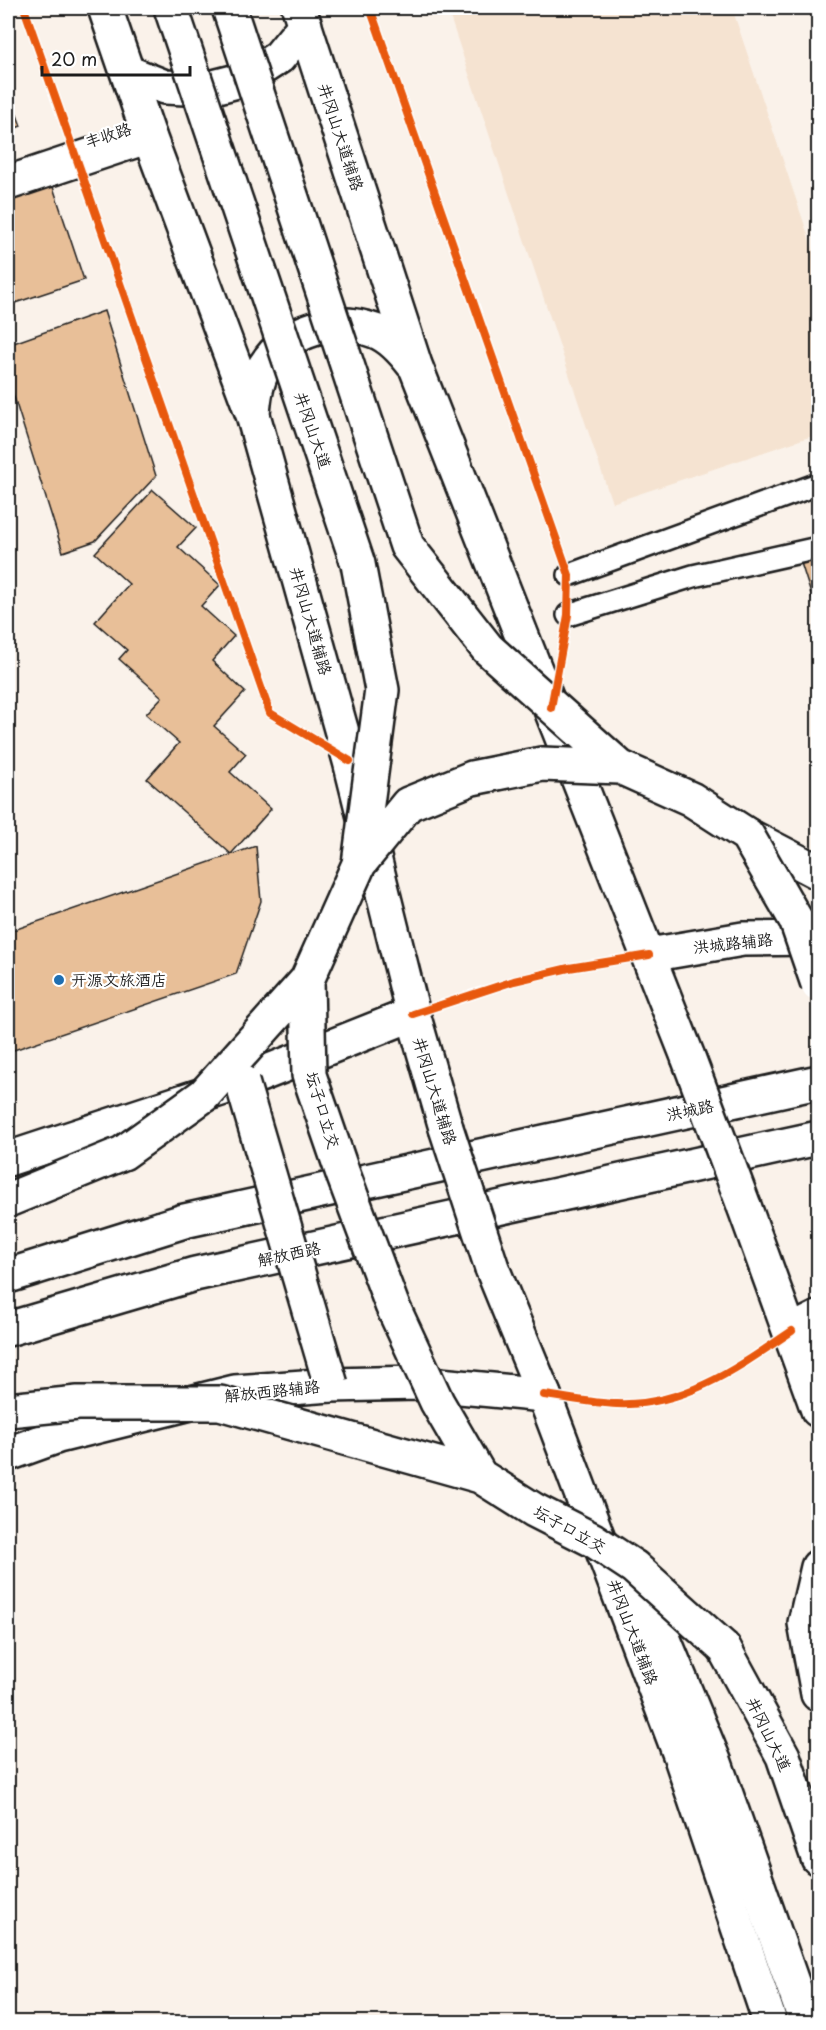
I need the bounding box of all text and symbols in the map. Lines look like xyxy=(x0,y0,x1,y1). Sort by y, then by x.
scale bar xyxy=(42,39,190,77)
text: 20 m xyxy=(51,45,97,72)
street label: 井冈山大道辅路 xyxy=(313,80,371,194)
street label: 丰收路 xyxy=(81,115,134,153)
street label: 井冈山大道 xyxy=(290,388,338,471)
street label: 井冈山大道辅路 xyxy=(285,564,339,678)
street label: 洪城路辅路 xyxy=(692,926,774,958)
place label: 开源文旅酒店 xyxy=(71,967,167,991)
marker: 开源文旅酒店 xyxy=(52,973,66,987)
street label: 井冈山大道辅路 xyxy=(408,1034,464,1148)
street label: 坛子口立交 xyxy=(301,1068,347,1151)
street label: 洪城路 xyxy=(664,1092,716,1126)
street label: 解放西路 xyxy=(255,1235,323,1271)
street label: 解放西路辅路 xyxy=(223,1373,321,1407)
street label: 坛子口立交 xyxy=(530,1498,611,1558)
street label: 井冈山大道辅路 xyxy=(603,1575,665,1688)
street label: 井冈山大道 xyxy=(742,1692,798,1775)

